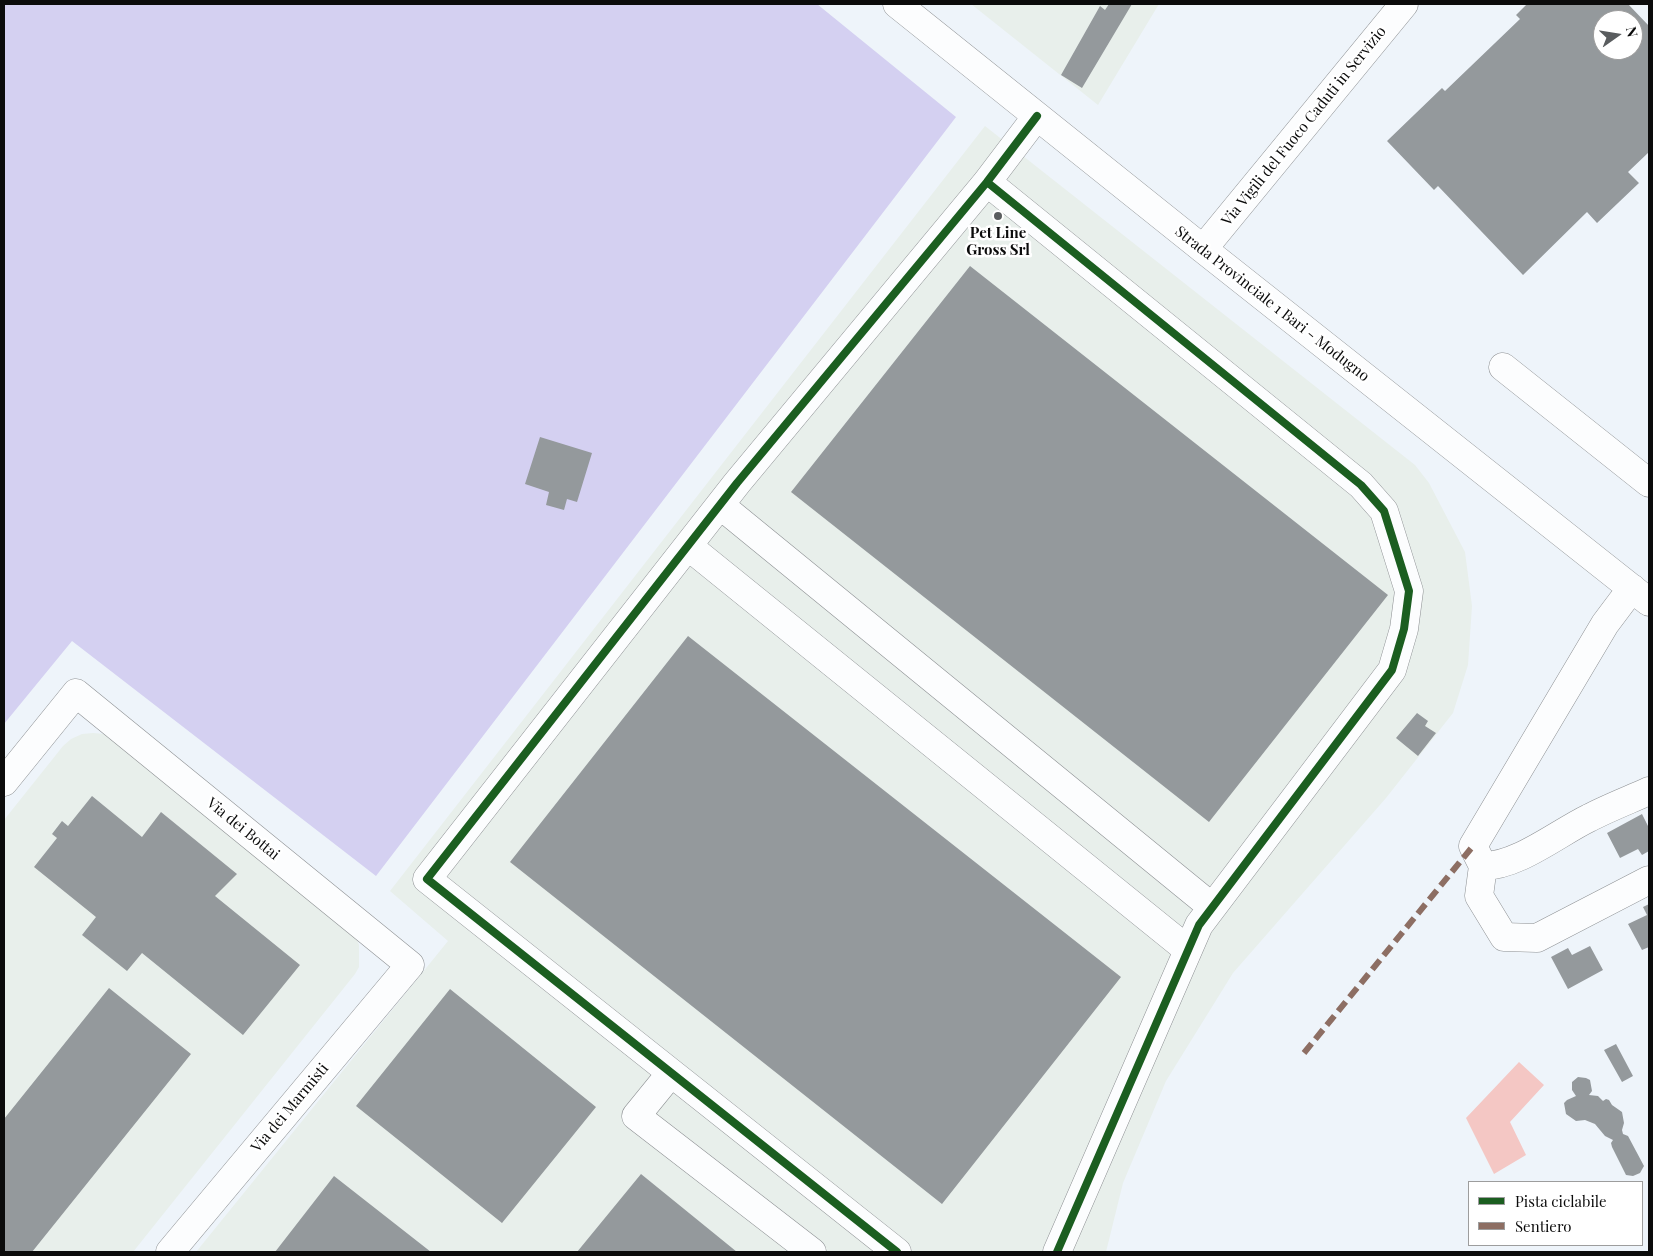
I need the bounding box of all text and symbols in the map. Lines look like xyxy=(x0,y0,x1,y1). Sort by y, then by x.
north arrow xyxy=(1593,10,1643,60)
street label: Via Vigili del Fuoco Caduti in Servizio xyxy=(1218,23,1390,229)
text: N xyxy=(1622,25,1643,39)
marker: Pet Line Gross Srl xyxy=(992,210,1004,222)
street label: Strada Provinciale 1 Bari - Modugno xyxy=(1171,223,1373,385)
place label: Pet Line Gross Srl xyxy=(966,224,1030,259)
street label: Via dei Bottai xyxy=(203,794,283,864)
street label: Via dei Marmisti xyxy=(248,1060,332,1156)
legend xyxy=(1468,1181,1643,1246)
text: Pista ciclabile xyxy=(1515,1191,1607,1211)
text: Sentiero xyxy=(1515,1216,1572,1236)

